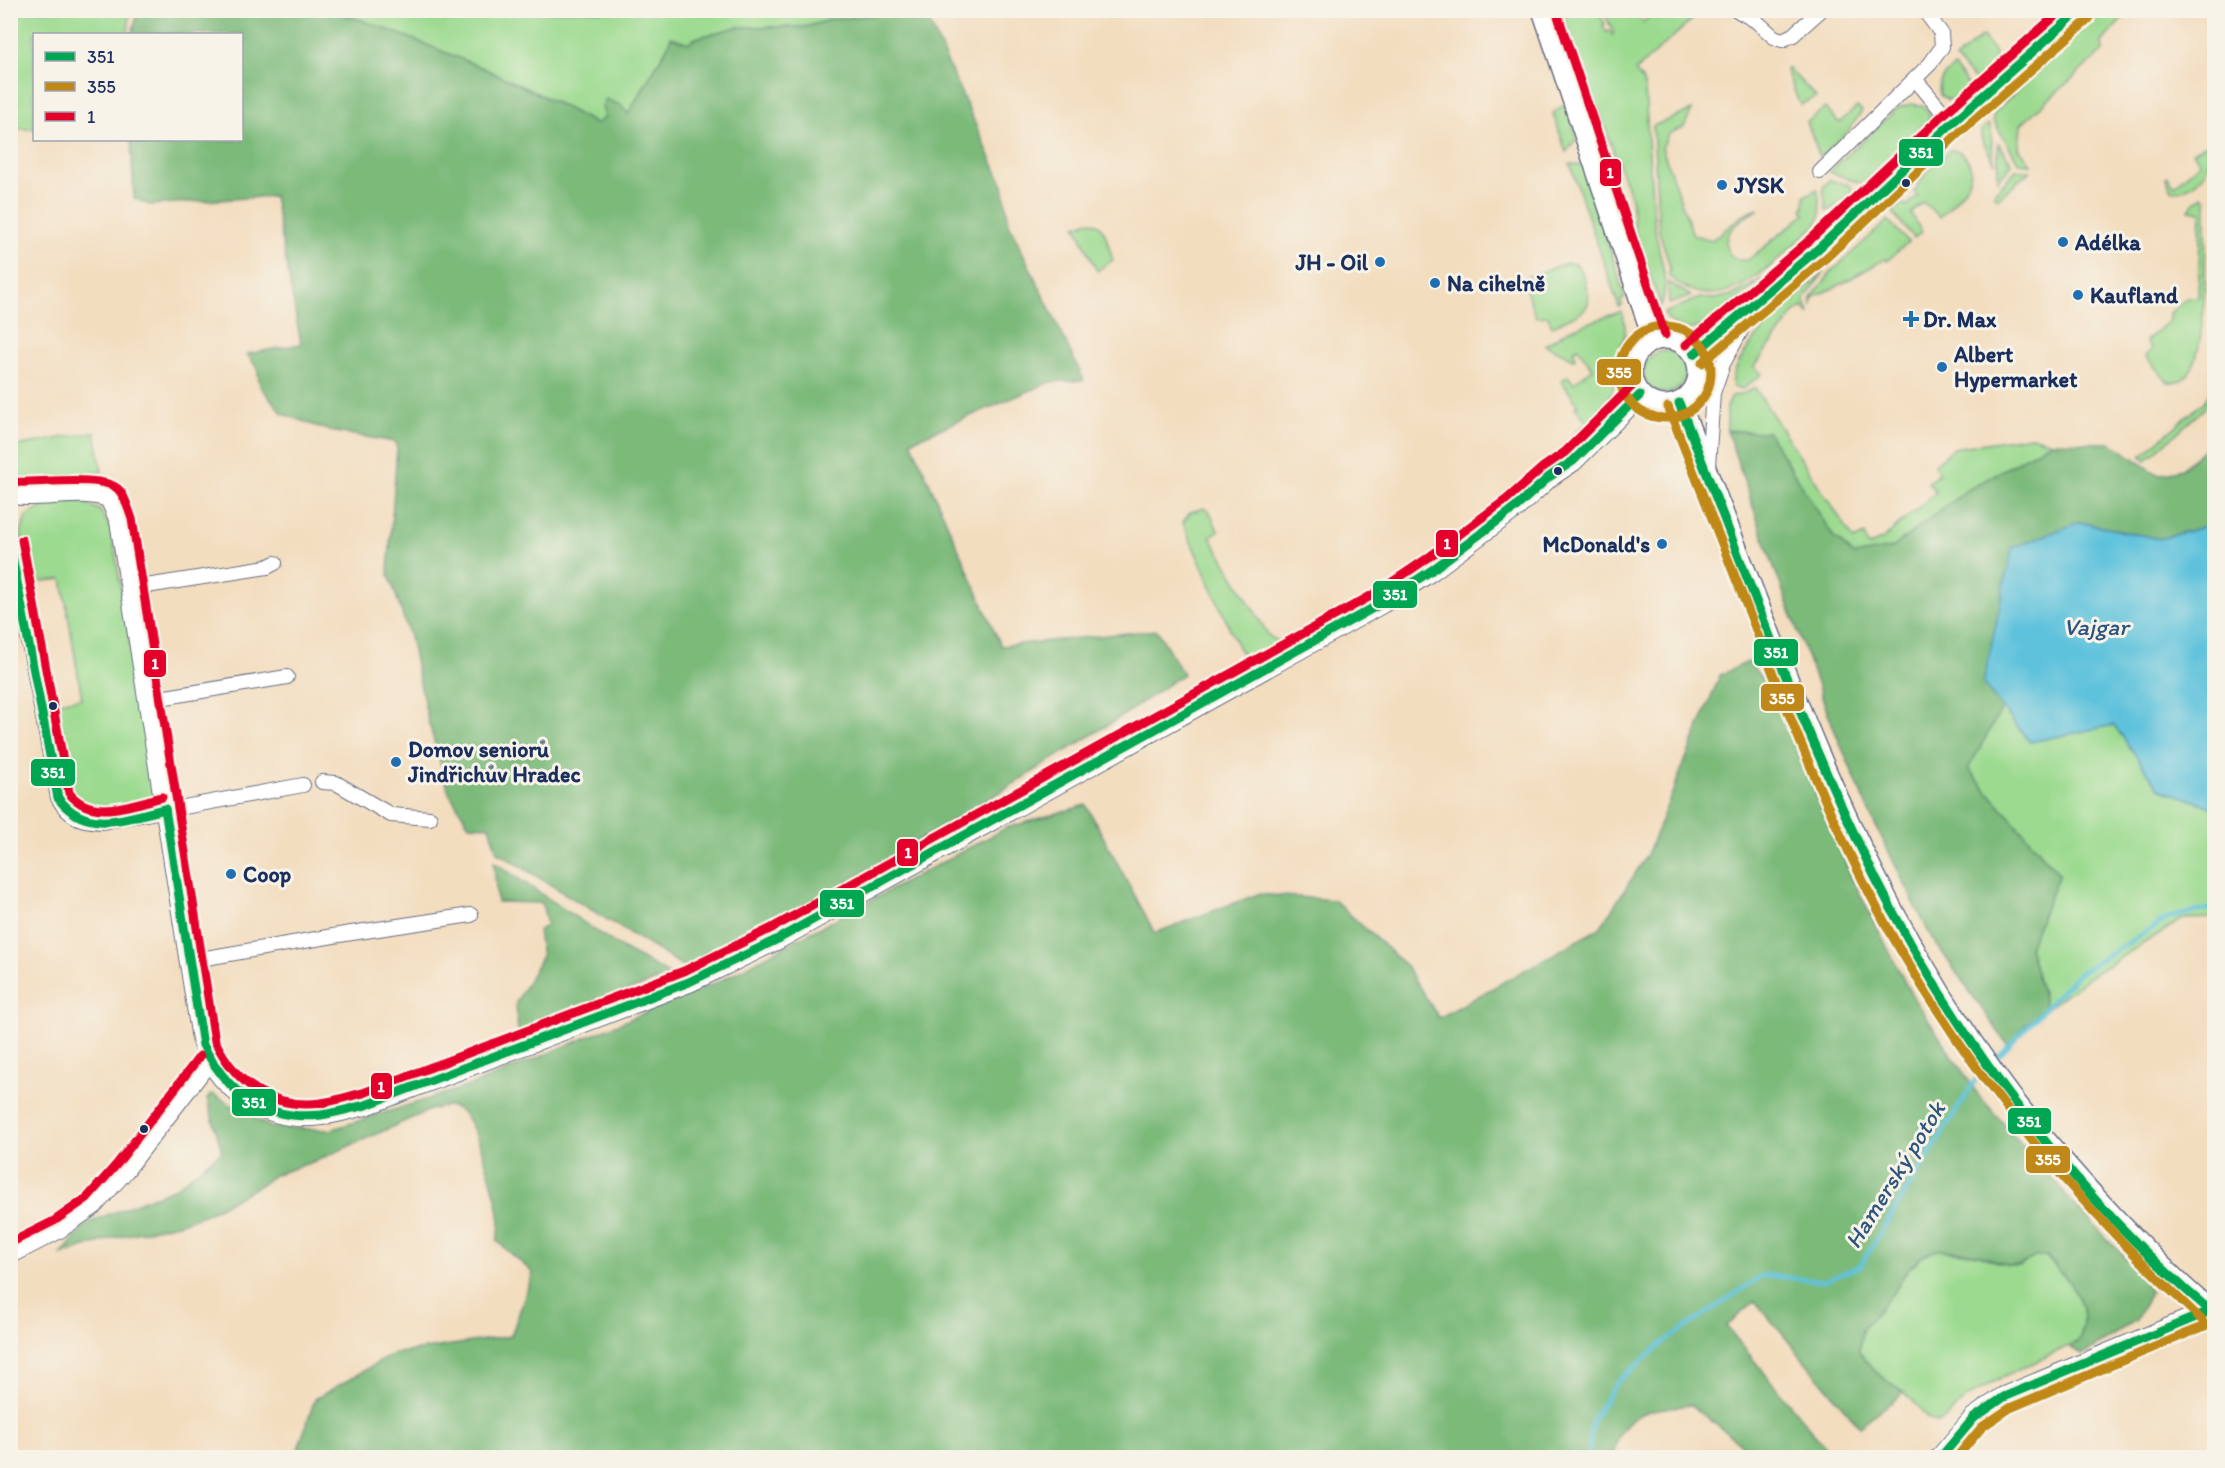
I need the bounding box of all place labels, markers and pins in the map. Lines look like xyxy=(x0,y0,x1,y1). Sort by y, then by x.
place label: JYSK xyxy=(1733,172,1785,199)
unlabelled marker xyxy=(1900,177,1912,189)
marker: JYSK xyxy=(1715,178,1729,192)
place label: Adélka xyxy=(2074,229,2141,256)
marker: Adélka xyxy=(2056,235,2070,249)
place label: JH - Oil xyxy=(1294,249,1369,276)
marker: JH - Oil xyxy=(1373,255,1387,269)
place label: Na cihelně xyxy=(1447,270,1545,297)
marker: Na cihelně xyxy=(1428,276,1442,290)
place label: Kaufland xyxy=(2090,282,2179,309)
marker: Kaufland xyxy=(2071,288,2085,302)
place label: Dr. Max xyxy=(1923,306,1997,333)
marker: Dr. Max xyxy=(1904,312,1918,326)
place label: Albert Hypermarket xyxy=(1953,341,2078,393)
marker: Albert Hypermarket xyxy=(1935,360,1949,374)
unlabelled marker xyxy=(1552,465,1564,477)
place label: McDonald's xyxy=(1542,531,1650,558)
marker: McDonald's xyxy=(1655,537,1669,551)
unlabelled marker xyxy=(47,700,59,712)
place label: Domov seniorů Jindřichův Hradec xyxy=(407,736,580,788)
marker: Domov seniorů Jindřichův Hradec xyxy=(389,755,403,769)
place label: Coop xyxy=(243,861,292,888)
marker: Coop xyxy=(224,867,238,881)
unlabelled marker xyxy=(138,1123,150,1135)

